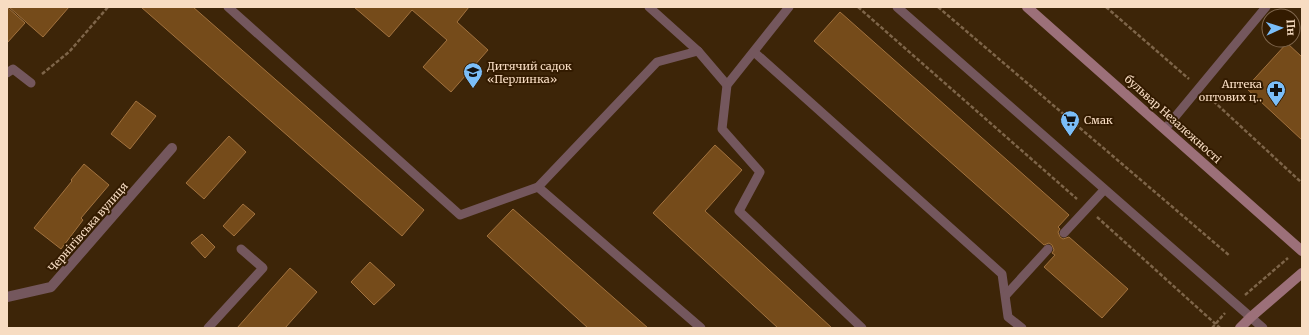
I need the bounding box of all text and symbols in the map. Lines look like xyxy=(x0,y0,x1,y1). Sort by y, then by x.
north arrow xyxy=(1261,8,1301,48)
text: Пн xyxy=(1284,19,1298,36)
place label: Дитячий садок «Перлинка» xyxy=(487,59,572,86)
school or university icon: Дитячий садок «Перлинка» xyxy=(462,61,484,89)
street label: бульвар Незалежності xyxy=(1122,72,1225,166)
place label: Аптека оптових ц‥ xyxy=(1199,77,1262,104)
pharmacy icon: Аптека оптових ц‥ xyxy=(1265,79,1287,107)
supermarket icon: Смак xyxy=(1059,109,1081,137)
place label: Смак xyxy=(1084,113,1113,127)
street label: Чернігівська вулиця xyxy=(45,179,131,275)

